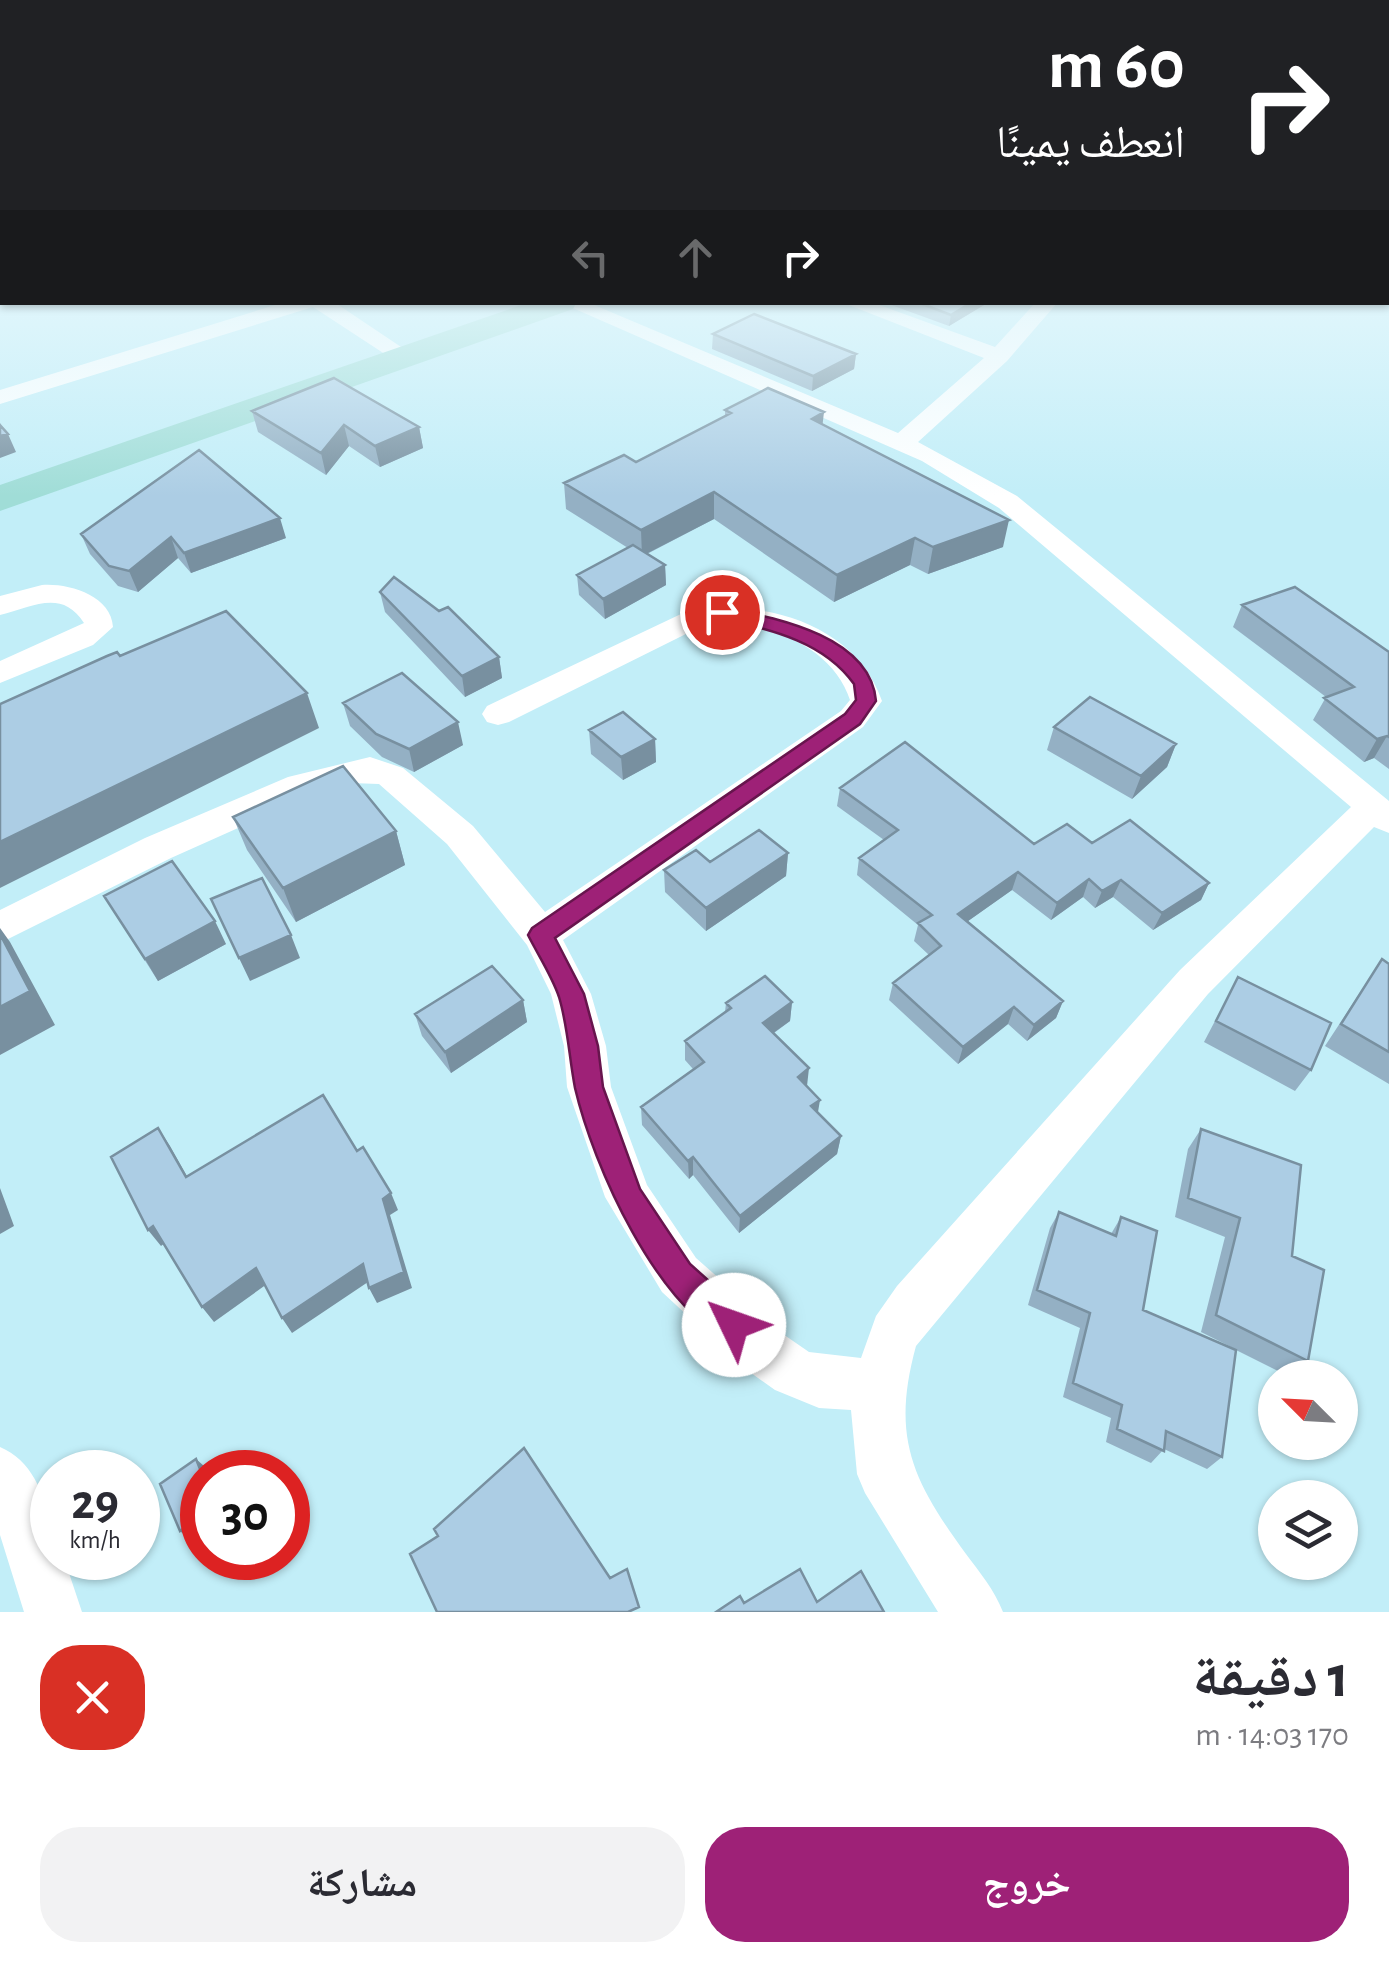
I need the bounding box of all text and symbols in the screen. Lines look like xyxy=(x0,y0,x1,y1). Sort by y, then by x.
text: 60 m xyxy=(1048,31,1185,101)
icon: right xyxy=(1220,40,1350,170)
text: انعطف يمينًا xyxy=(996,121,1185,166)
icon: left xyxy=(563,230,618,285)
icon: ahead xyxy=(668,230,723,285)
icon: right xyxy=(773,230,828,285)
pin xyxy=(680,570,765,655)
icon: arrive xyxy=(695,585,750,640)
position arrow xyxy=(682,1273,786,1377)
north arrow xyxy=(1258,1360,1358,1460)
map controls xyxy=(1258,1360,1358,1580)
speed limit sign: 30 xyxy=(180,1450,310,1580)
text: 29 xyxy=(71,1478,119,1528)
button: layers xyxy=(1258,1480,1358,1580)
text: km/h xyxy=(69,1528,121,1553)
button: close xyxy=(40,1645,145,1750)
text: 1 دقيقة xyxy=(1192,1648,1349,1708)
text: 170 m · 14:03 xyxy=(1195,1719,1349,1751)
button: مشاركة xyxy=(40,1827,685,1942)
button: خروج xyxy=(705,1827,1349,1942)

